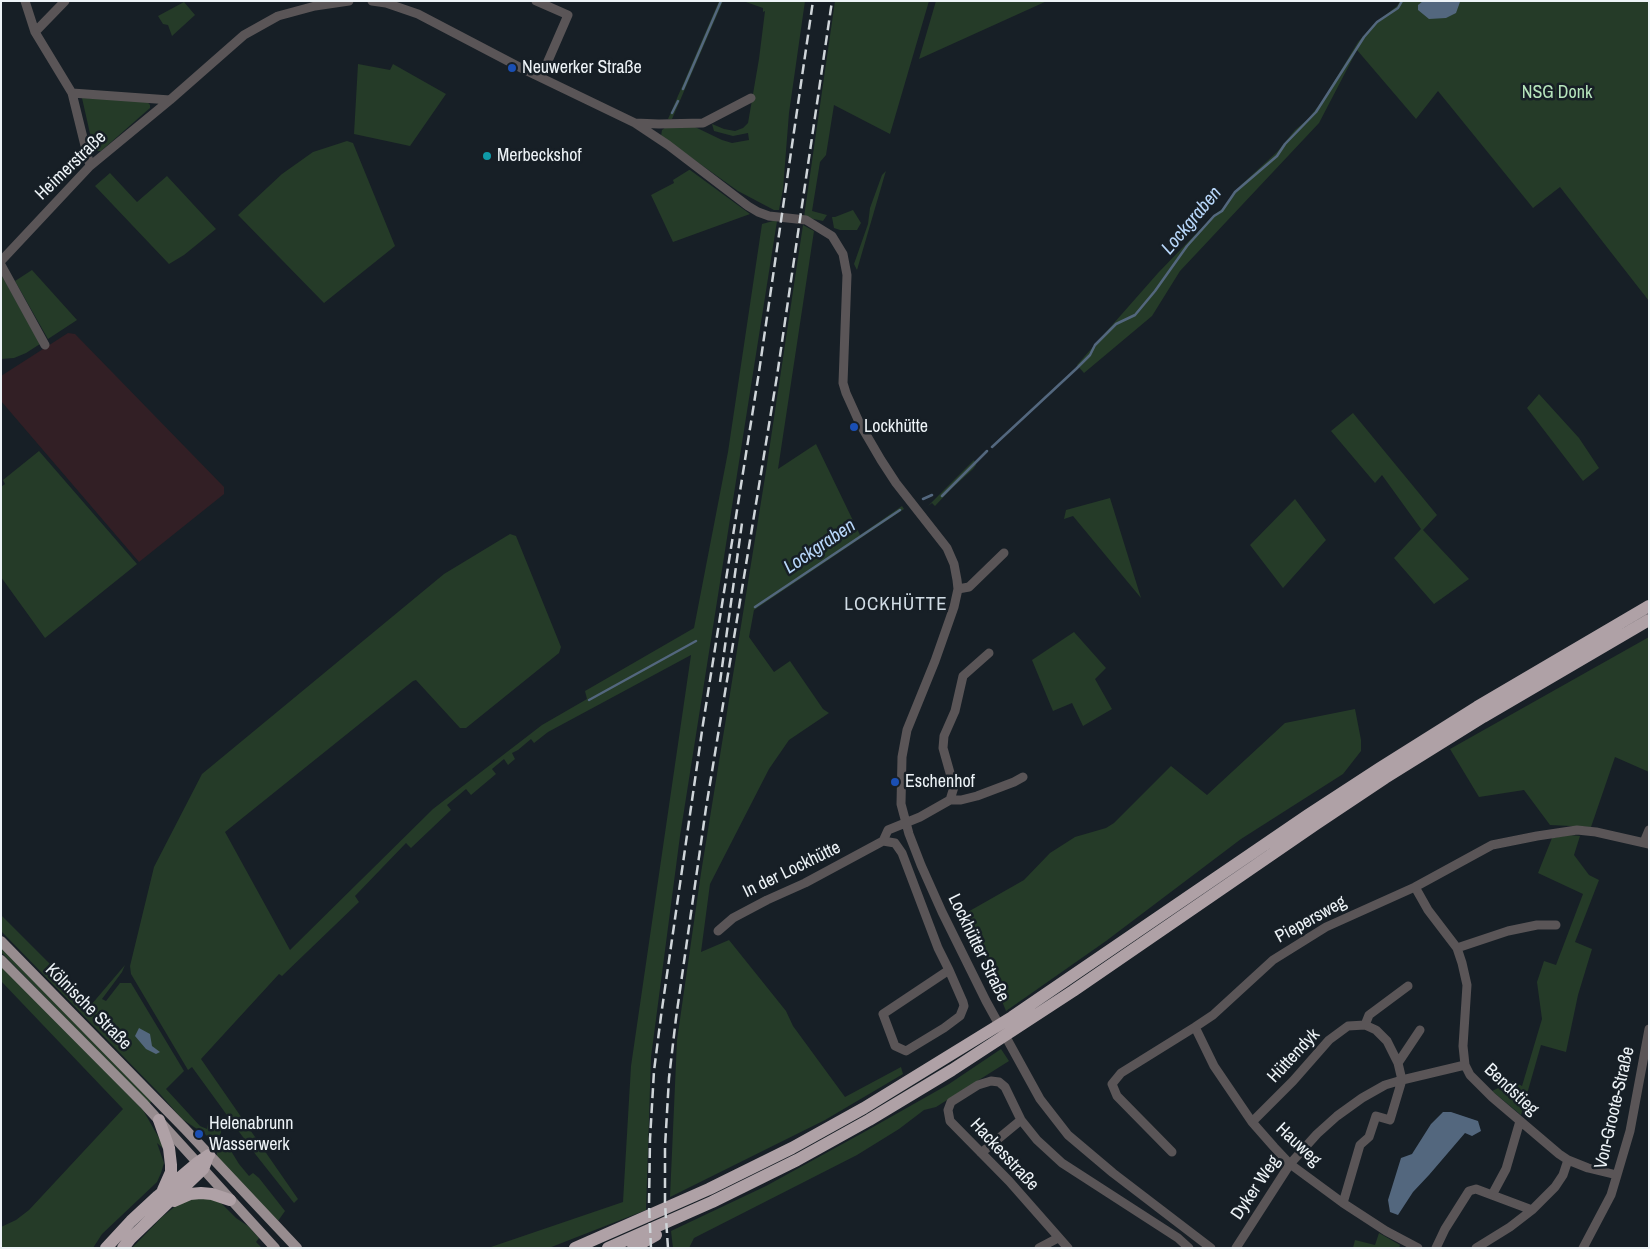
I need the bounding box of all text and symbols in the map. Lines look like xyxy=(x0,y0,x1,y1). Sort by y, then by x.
place label: Neuwerker Straße xyxy=(522,57,642,79)
marker: Neuwerker Straße xyxy=(506,62,518,74)
park label: NSG Donk xyxy=(1522,82,1592,104)
street label: Heimerstraße xyxy=(31,127,111,205)
place label: Merbeckshof xyxy=(497,145,581,167)
marker: Merbeckshof xyxy=(481,150,493,162)
water label: Lockgraben xyxy=(1157,182,1227,260)
place label: Lockhütte xyxy=(864,416,928,438)
marker: Lockhütte xyxy=(848,421,860,433)
water label: Lockgraben xyxy=(780,515,860,579)
district label: LOCKHÜTTE xyxy=(843,594,949,616)
place label: Eschenhof xyxy=(905,771,975,793)
marker: Eschenhof xyxy=(889,776,901,788)
street label: In der Lockhütte xyxy=(740,837,844,903)
street label: Lockhütter Straße xyxy=(943,891,1013,1005)
street label: Piepersweg xyxy=(1272,892,1350,948)
street label: Kölnische Straße xyxy=(40,959,136,1055)
street label: Hüttendyk xyxy=(1263,1024,1325,1088)
street label: Von-Groote-Straße xyxy=(1590,1045,1640,1171)
street label: Bendstieg xyxy=(1479,1059,1543,1121)
place label: Helenabrunn Wasserwerk xyxy=(209,1113,294,1156)
street label: Hackesstraße xyxy=(965,1114,1043,1196)
street label: Hauweg xyxy=(1271,1119,1325,1171)
marker: Helenabrunn Wasserwerk xyxy=(193,1128,205,1140)
street label: Dyker Weg xyxy=(1227,1152,1285,1224)

